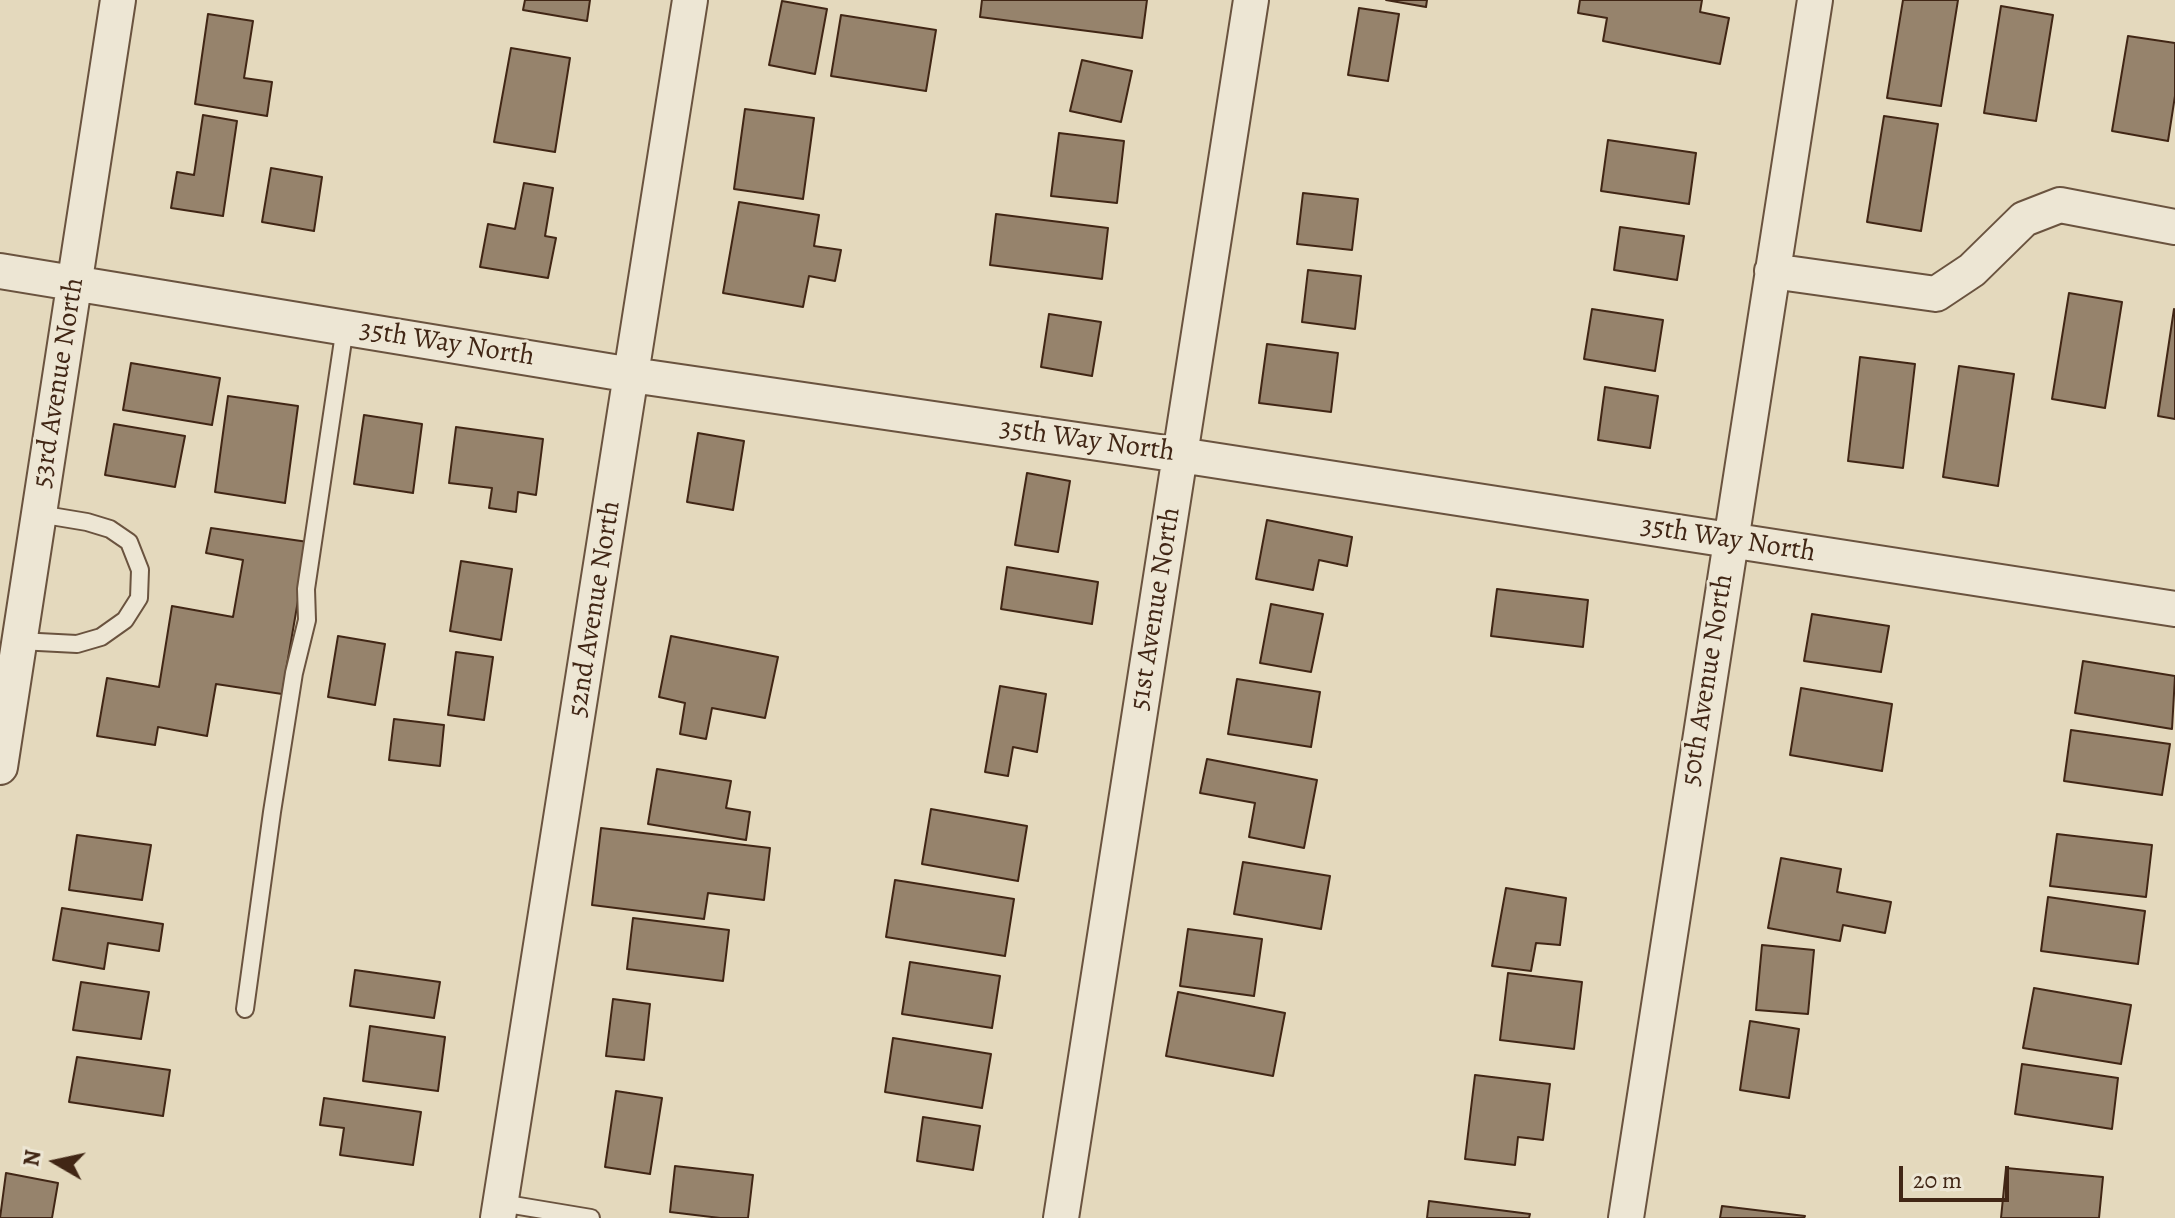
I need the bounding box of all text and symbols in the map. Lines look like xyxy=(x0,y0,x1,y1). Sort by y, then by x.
street label: 53rd Avenue North xyxy=(26,276,92,490)
street label: 35th Way North xyxy=(357,314,537,374)
street label: 35th Way North xyxy=(997,412,1177,470)
street label: 52nd Avenue North xyxy=(561,498,629,720)
street label: 51st Avenue North xyxy=(1123,505,1189,713)
street label: 35th Way North xyxy=(1638,510,1818,570)
street label: 50th Avenue North xyxy=(1675,572,1741,788)
north arrow xyxy=(16,1122,96,1202)
text: N xyxy=(16,1148,48,1169)
scale bar xyxy=(1903,1150,2013,1200)
text: 20 m xyxy=(1913,1164,1962,1196)

